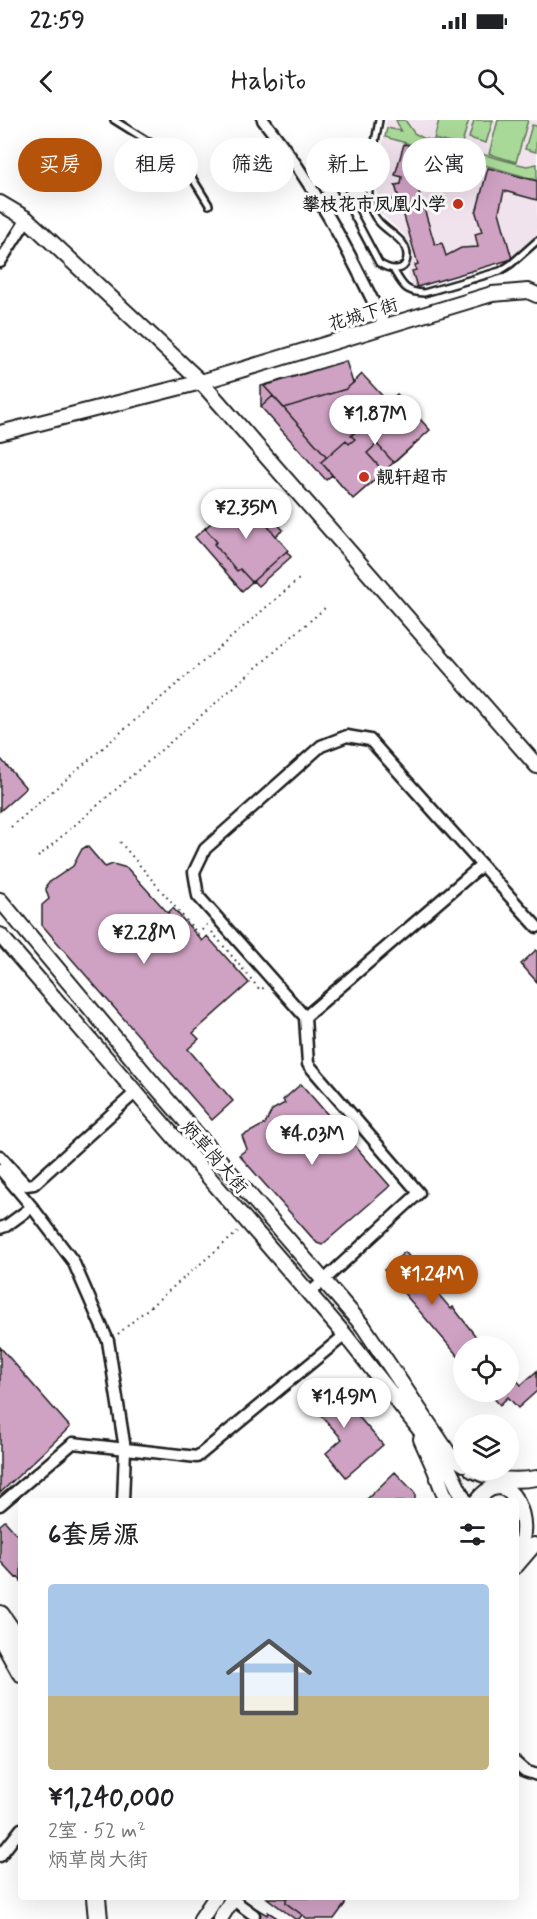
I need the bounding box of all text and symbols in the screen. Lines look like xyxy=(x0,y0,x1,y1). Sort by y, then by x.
text: 22:59 xyxy=(30,7,85,35)
text: Habito xyxy=(231,64,306,99)
icon: back xyxy=(30,65,63,98)
icon: search xyxy=(474,65,507,98)
chip: 买房 xyxy=(18,138,102,192)
chip: 租房 xyxy=(114,138,198,192)
chip: 筛选 xyxy=(210,138,294,192)
chip: 新上 xyxy=(306,138,390,192)
chip: 公寓 xyxy=(402,138,486,192)
place label: 攀枝花市凤凰小学 xyxy=(302,193,446,217)
marker: 攀枝花市凤凰小学 xyxy=(451,197,465,211)
street label: 花城下街 xyxy=(325,293,401,337)
pin: ¥1.87M xyxy=(326,395,424,446)
text: ¥1.87M xyxy=(343,401,407,428)
place label: 靓轩超市 xyxy=(376,466,448,490)
marker: 靓轩超市 xyxy=(357,470,371,484)
pin: ¥2.35M xyxy=(197,489,295,540)
text: ¥2.35M xyxy=(215,495,277,522)
pin: ¥2.28M xyxy=(95,914,193,965)
text: ¥2.28M xyxy=(112,920,176,947)
pin: ¥4.03M xyxy=(263,1115,361,1166)
street label: 炳草岗大街 xyxy=(176,1116,253,1199)
text: ¥4.03M xyxy=(280,1121,344,1148)
pin: ¥1.24M xyxy=(383,1255,481,1306)
text: ¥1.24M xyxy=(400,1261,464,1288)
map controls xyxy=(453,1336,519,1480)
button: locate xyxy=(453,1336,519,1402)
pin: ¥1.49M xyxy=(295,1378,393,1429)
text: ¥1.49M xyxy=(311,1384,377,1411)
button: layers xyxy=(453,1414,519,1480)
icon: filters xyxy=(456,1518,489,1551)
text: 6套房源 xyxy=(48,1519,139,1553)
icon: home xyxy=(215,1623,323,1731)
text: ¥1,240,000 xyxy=(48,1782,174,1816)
text: 2室 · 52 m² xyxy=(48,1818,146,1845)
text: 炳草岗大街 xyxy=(48,1847,148,1874)

